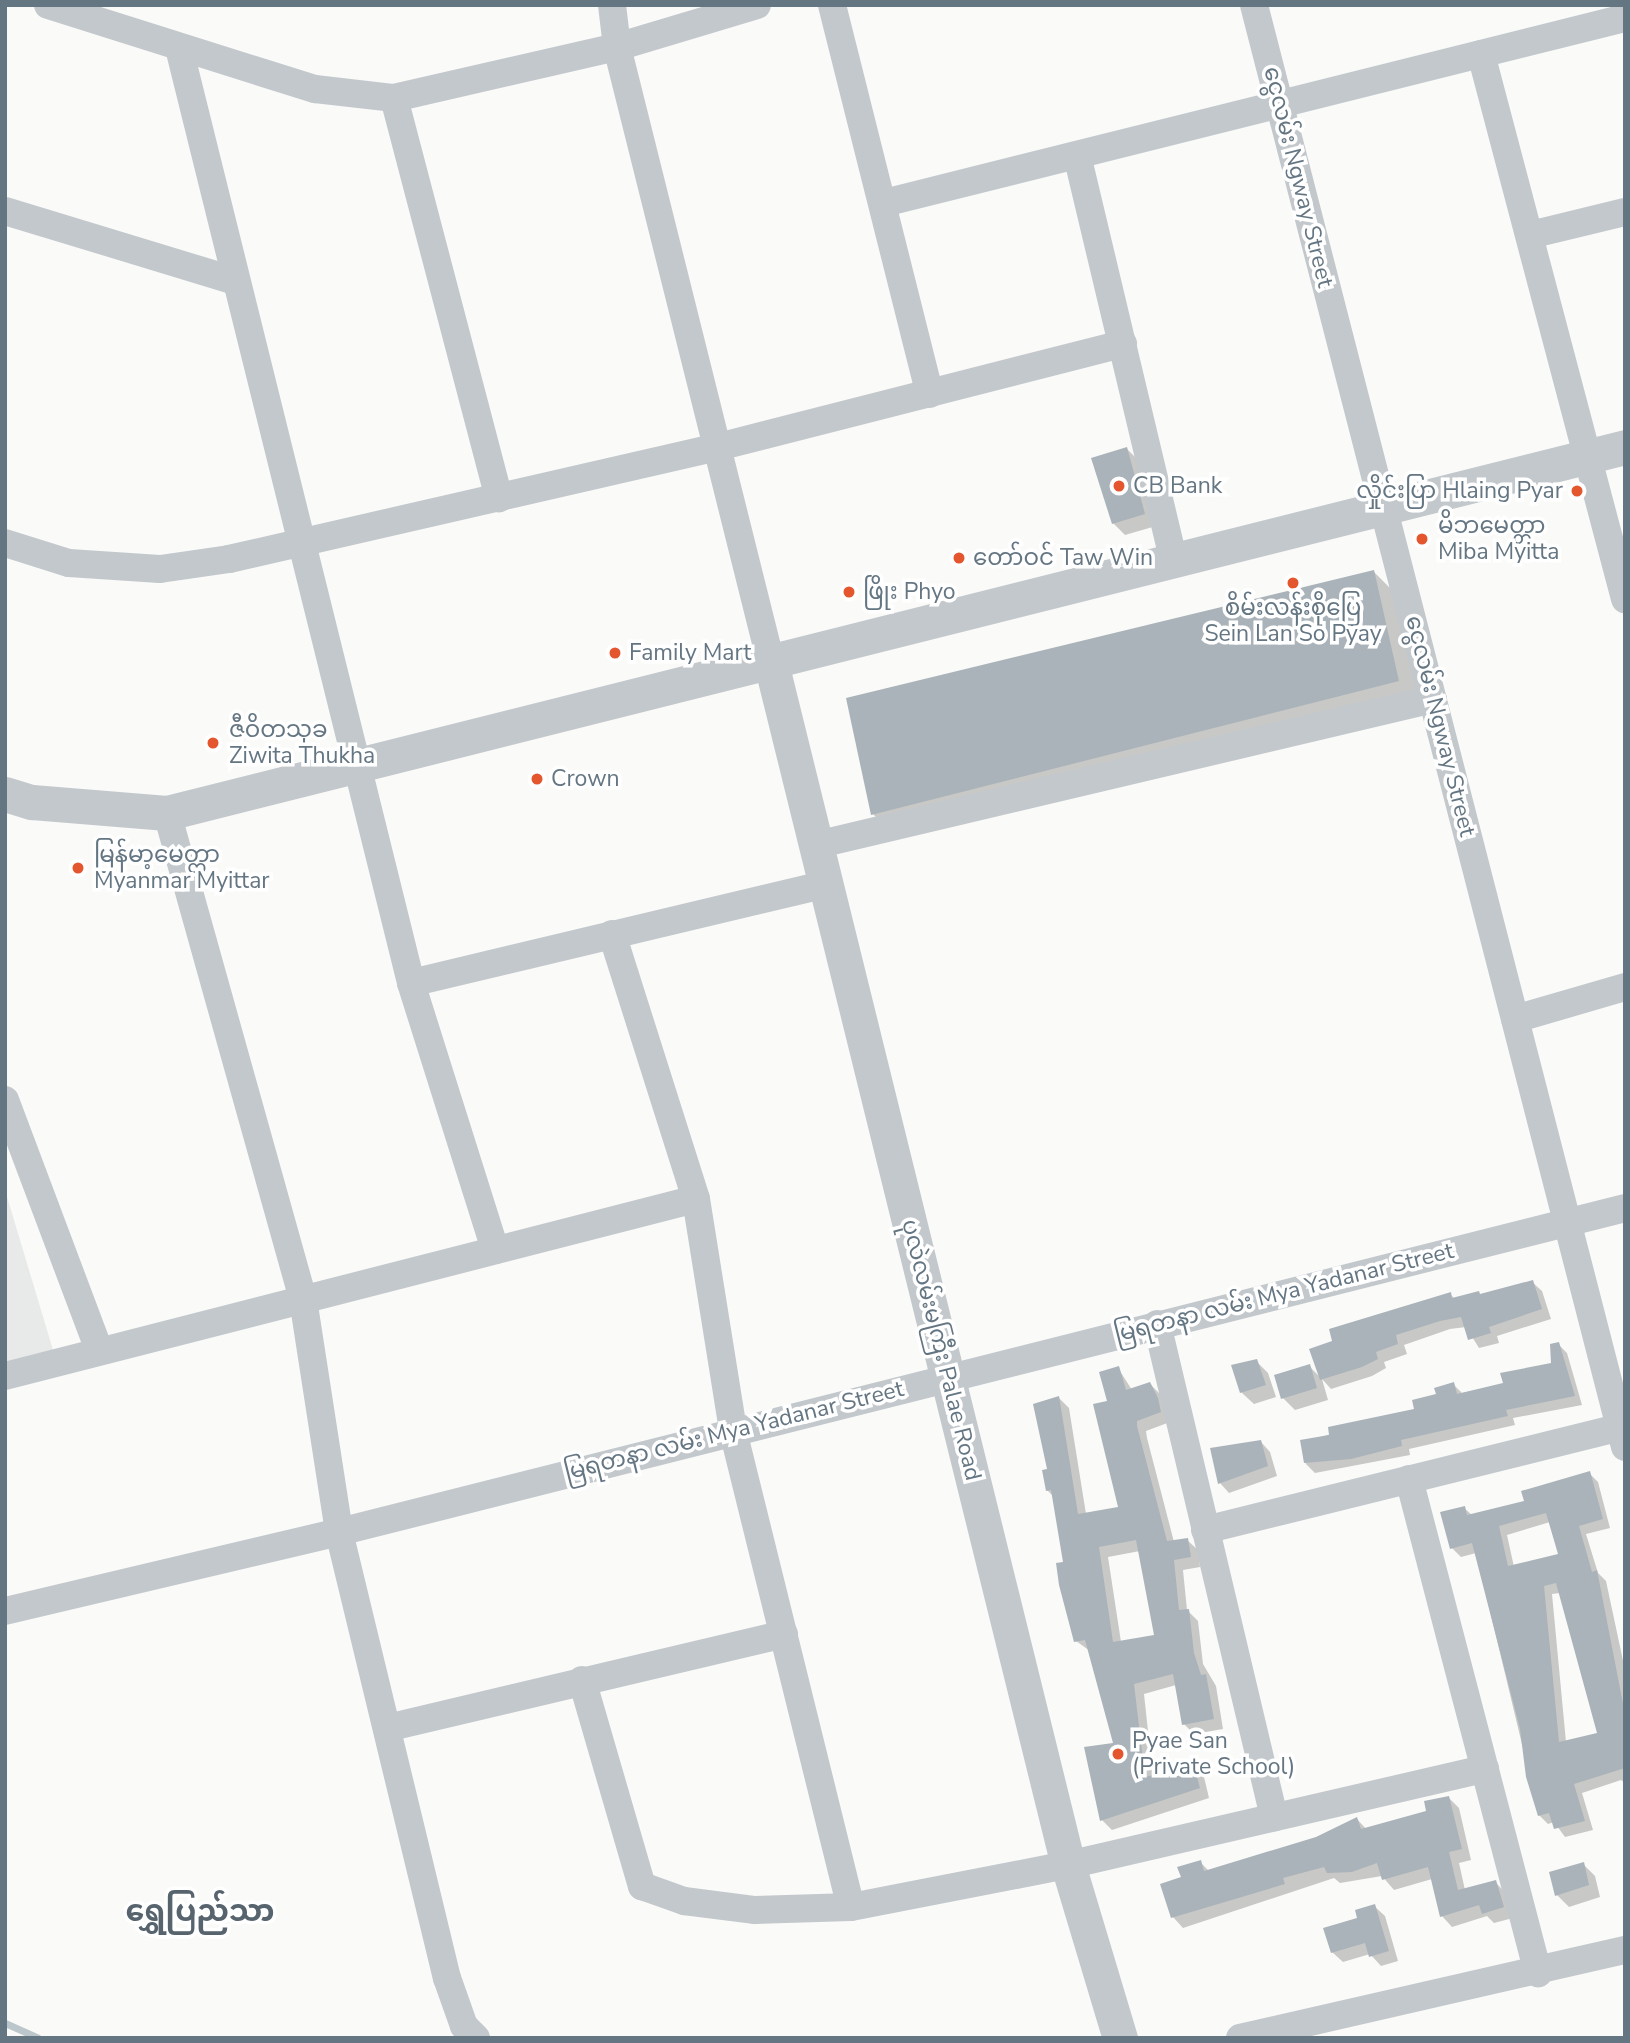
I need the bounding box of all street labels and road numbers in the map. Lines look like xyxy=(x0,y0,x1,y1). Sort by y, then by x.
street label: ငွေလမ်း Ngway Street xyxy=(1257,64,1339,290)
street label: ငွေလမ်း Ngway Street xyxy=(1399,613,1481,839)
street label: ပုလဲလမ်းမကြီး Palae Road xyxy=(895,1217,987,1483)
street label: မြရတနာ လမ်း Mya Yadanar Street xyxy=(1112,1237,1456,1349)
street label: မြရတနာ လမ်း Mya Yadanar Street xyxy=(562,1375,906,1487)

